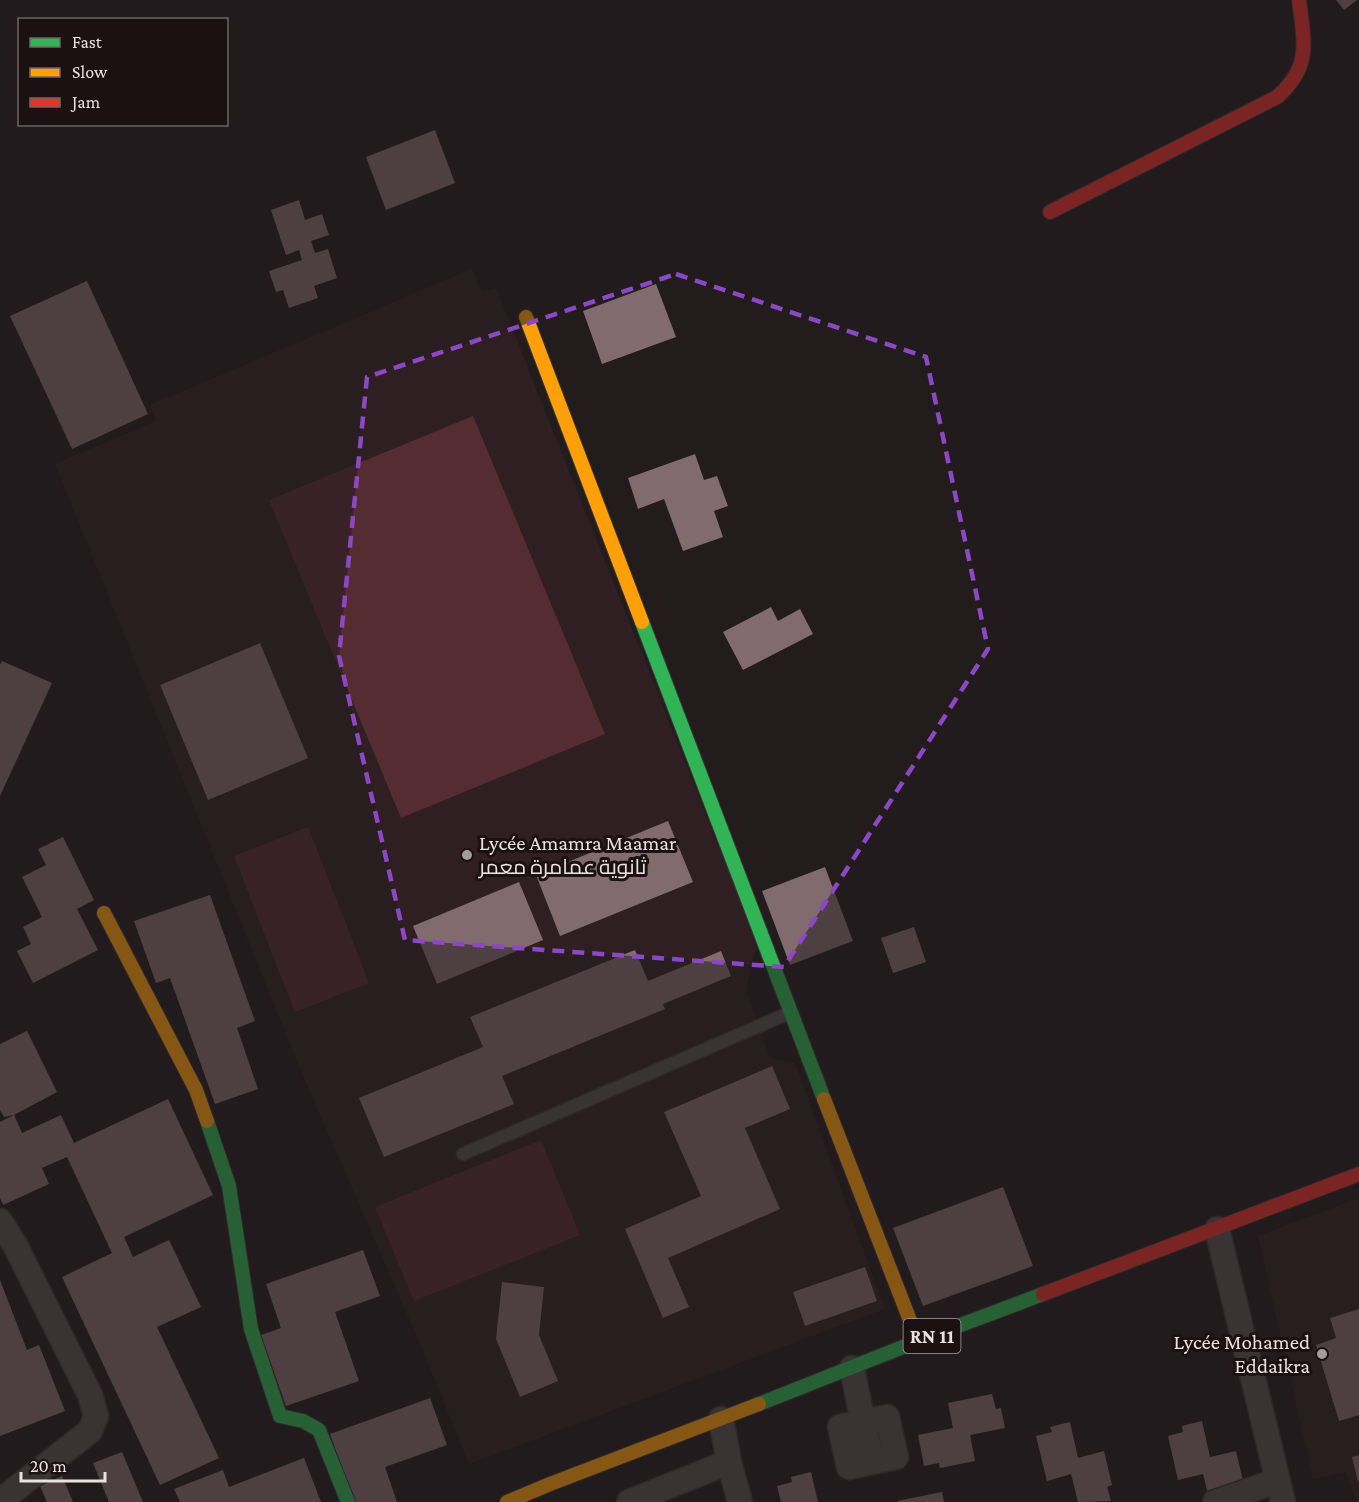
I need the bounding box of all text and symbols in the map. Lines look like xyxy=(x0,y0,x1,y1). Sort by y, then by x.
legend xyxy=(18,18,228,126)
text: Fast xyxy=(72,32,103,52)
text: Slow xyxy=(72,62,108,82)
text: Jam xyxy=(70,92,101,112)
place label: Lycée Amamra Maamar ثانوية عمامرة معمر xyxy=(478,831,677,879)
marker: Lycée Amamra Maamar ثانوية عمامرة معمر xyxy=(460,848,474,862)
road number: RN 11 xyxy=(904,1319,960,1353)
place label: Lycée Mohamed Eddaikra xyxy=(1174,1330,1310,1378)
marker: Lycée Mohamed Eddaikra xyxy=(1315,1347,1329,1361)
scale bar xyxy=(21,1445,105,1483)
text: 20 m xyxy=(30,1456,67,1476)

